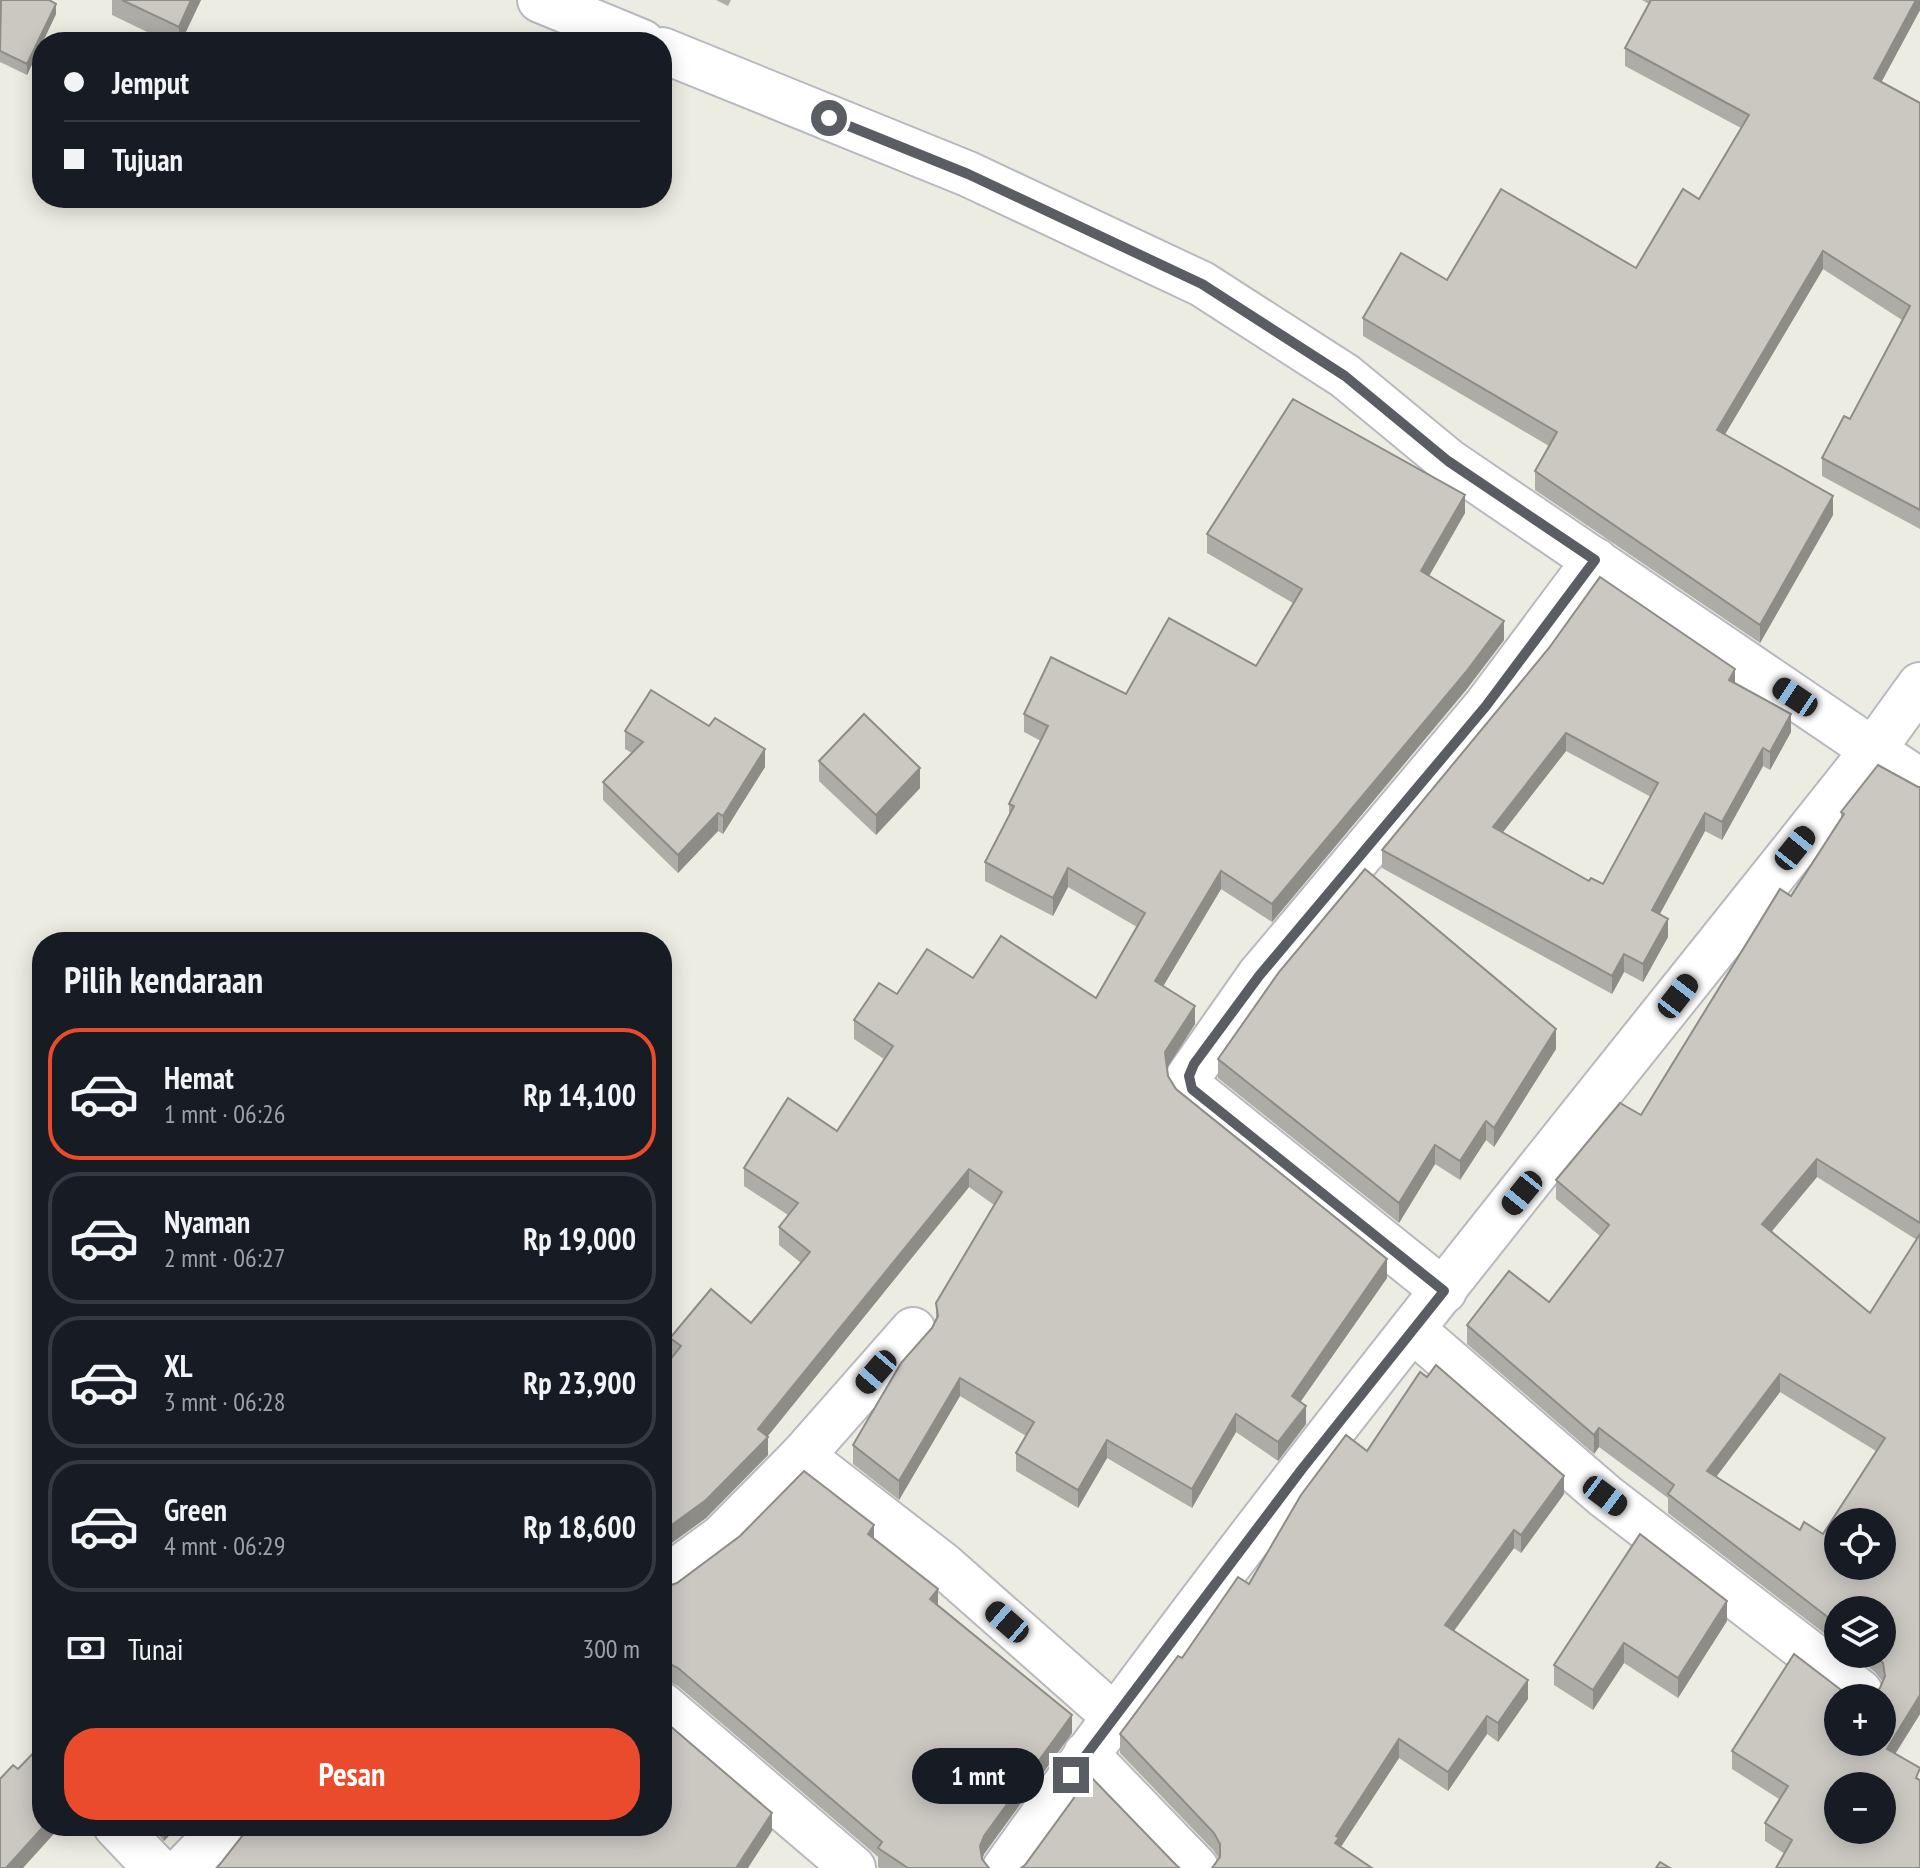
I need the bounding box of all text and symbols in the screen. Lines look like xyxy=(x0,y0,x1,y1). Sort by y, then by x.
text: Jemput xyxy=(112,63,189,102)
route start xyxy=(811,100,847,136)
text: Tujuan xyxy=(112,140,183,179)
car xyxy=(1768,674,1822,720)
car xyxy=(1771,822,1819,874)
text: Pilih kendaraan xyxy=(64,956,263,1003)
car xyxy=(1654,970,1702,1022)
icon: car xyxy=(68,1058,140,1130)
text: Hemat xyxy=(164,1058,234,1097)
text: Rp 14,100 xyxy=(523,1075,636,1114)
text: 1 mnt · 06:26 xyxy=(164,1097,285,1130)
car xyxy=(1498,1167,1546,1219)
icon: car xyxy=(68,1202,140,1274)
text: Nyaman xyxy=(164,1202,250,1241)
text: Rp 19,000 xyxy=(523,1219,636,1258)
text: 2 mnt · 06:27 xyxy=(164,1241,285,1274)
icon: car xyxy=(68,1346,140,1418)
text: XL xyxy=(164,1346,193,1385)
car xyxy=(851,1346,901,1398)
text: Rp 23,900 xyxy=(523,1363,636,1402)
text: 3 mnt · 06:28 xyxy=(164,1385,285,1418)
car xyxy=(1579,1472,1631,1520)
icon: car xyxy=(68,1490,140,1562)
text: Green xyxy=(164,1490,227,1529)
text: Rp 18,600 xyxy=(523,1507,636,1546)
map controls xyxy=(1824,1508,1896,1844)
button: locate xyxy=(1824,1508,1896,1580)
text: 4 mnt · 06:29 xyxy=(164,1529,285,1562)
button: layers xyxy=(1824,1596,1896,1668)
car xyxy=(981,1597,1033,1647)
icon: cash xyxy=(64,1626,108,1670)
text: Tunai xyxy=(128,1629,184,1668)
text: 300 m xyxy=(582,1632,640,1665)
button: + xyxy=(1824,1684,1896,1756)
button: Pesan xyxy=(64,1728,640,1820)
callout: 1 mnt xyxy=(911,1747,1043,1803)
route end xyxy=(1053,1757,1089,1793)
text: 1 mnt xyxy=(951,1759,1005,1792)
button: − xyxy=(1824,1772,1896,1844)

